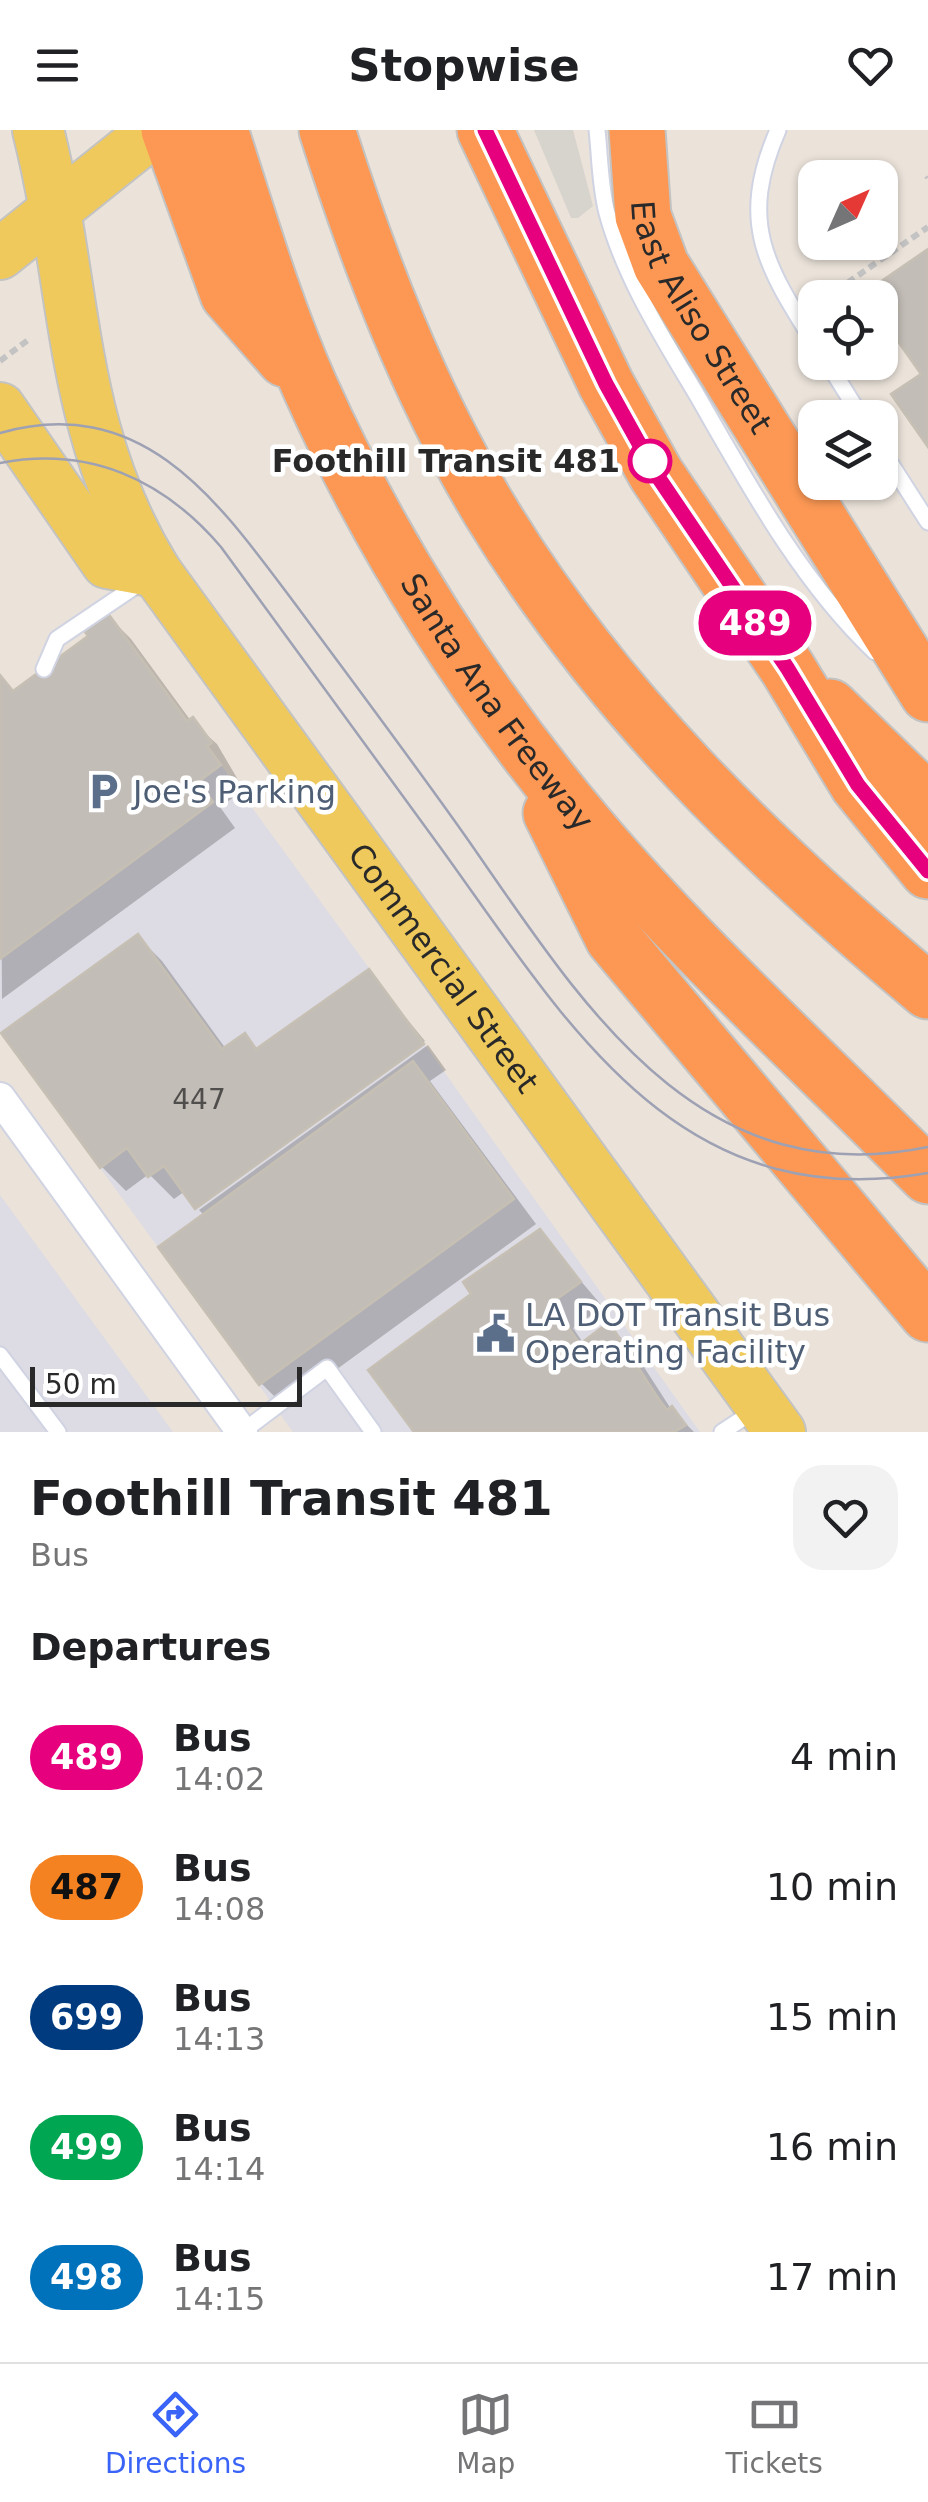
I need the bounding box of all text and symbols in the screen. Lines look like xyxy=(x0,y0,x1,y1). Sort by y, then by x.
icon: menu xyxy=(30,38,85,93)
icon: heart xyxy=(843,38,898,93)
text: Stopwise xyxy=(348,39,580,92)
north arrow xyxy=(798,160,898,260)
map controls xyxy=(798,160,898,500)
street label: East Aliso Street xyxy=(623,199,780,440)
button: locate xyxy=(798,280,898,380)
button: layers xyxy=(798,400,898,500)
marker: Foothill Transit 481 xyxy=(629,440,671,482)
place label: Foothill Transit 481 xyxy=(272,442,620,480)
street label: Santa Ana Freeway xyxy=(393,567,602,839)
line badge: 489 xyxy=(698,590,812,656)
text: 489 xyxy=(718,603,792,643)
parking icon: Joe's Parking xyxy=(82,771,124,813)
place label: Joe's Parking xyxy=(131,773,336,811)
street label: Commercial Street xyxy=(340,836,547,1100)
house number: 447 xyxy=(172,1083,226,1116)
place label: LA DOT Transit Bus Operating Facility xyxy=(525,1296,830,1371)
public building icon: LA DOT Transit Bus Operating Facility xyxy=(474,1312,516,1354)
scale bar xyxy=(30,1362,302,1406)
text: 50 m xyxy=(45,1368,117,1401)
button: heart xyxy=(793,1465,898,1570)
text: Foothill Transit 481 xyxy=(30,1470,553,1526)
text: Bus xyxy=(30,1536,89,1574)
text: Departures xyxy=(30,1625,271,1669)
text: Bus xyxy=(173,1716,252,1760)
text: 4 min xyxy=(790,1735,898,1779)
text: 489 xyxy=(50,1737,123,1777)
text: 14:02 xyxy=(173,1760,265,1798)
text: Bus xyxy=(173,1846,252,1890)
text: 10 min xyxy=(766,1865,898,1909)
text: 487 xyxy=(50,1867,123,1907)
text: 14:08 xyxy=(173,1890,265,1928)
text: Bus xyxy=(173,1976,252,2020)
text: 15 min xyxy=(766,1995,898,2039)
text: 699 xyxy=(50,1997,123,2037)
text: 14:13 xyxy=(173,2020,265,2058)
text: Bus xyxy=(173,2106,252,2150)
text: 16 min xyxy=(766,2125,898,2169)
text: 499 xyxy=(50,2127,123,2167)
text: 14:14 xyxy=(173,2150,265,2188)
text: Bus xyxy=(173,2236,252,2280)
text: 17 min xyxy=(766,2255,898,2299)
text: 498 xyxy=(50,2257,123,2297)
text: 14:15 xyxy=(173,2280,265,2318)
tab: Directions xyxy=(105,2387,246,2480)
tab: Map xyxy=(456,2387,515,2480)
tab: Tickets xyxy=(726,2387,823,2480)

